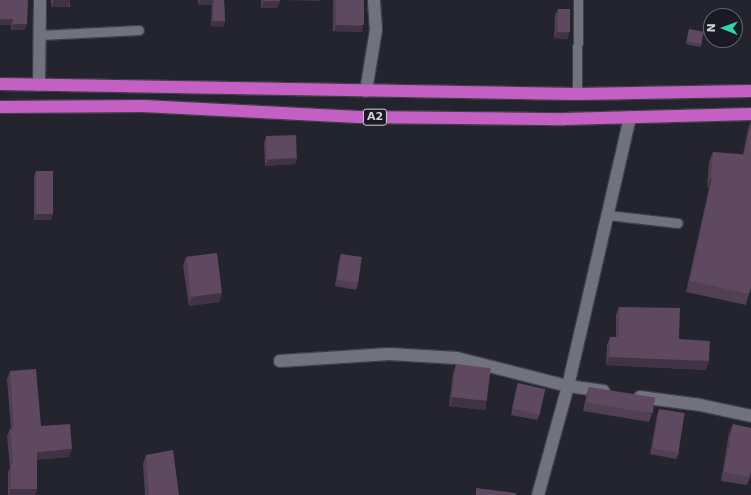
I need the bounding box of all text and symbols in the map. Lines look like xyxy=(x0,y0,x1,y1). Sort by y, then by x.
north arrow xyxy=(703,8,743,48)
text: N xyxy=(705,23,718,33)
road number: A2 xyxy=(362,108,388,126)

